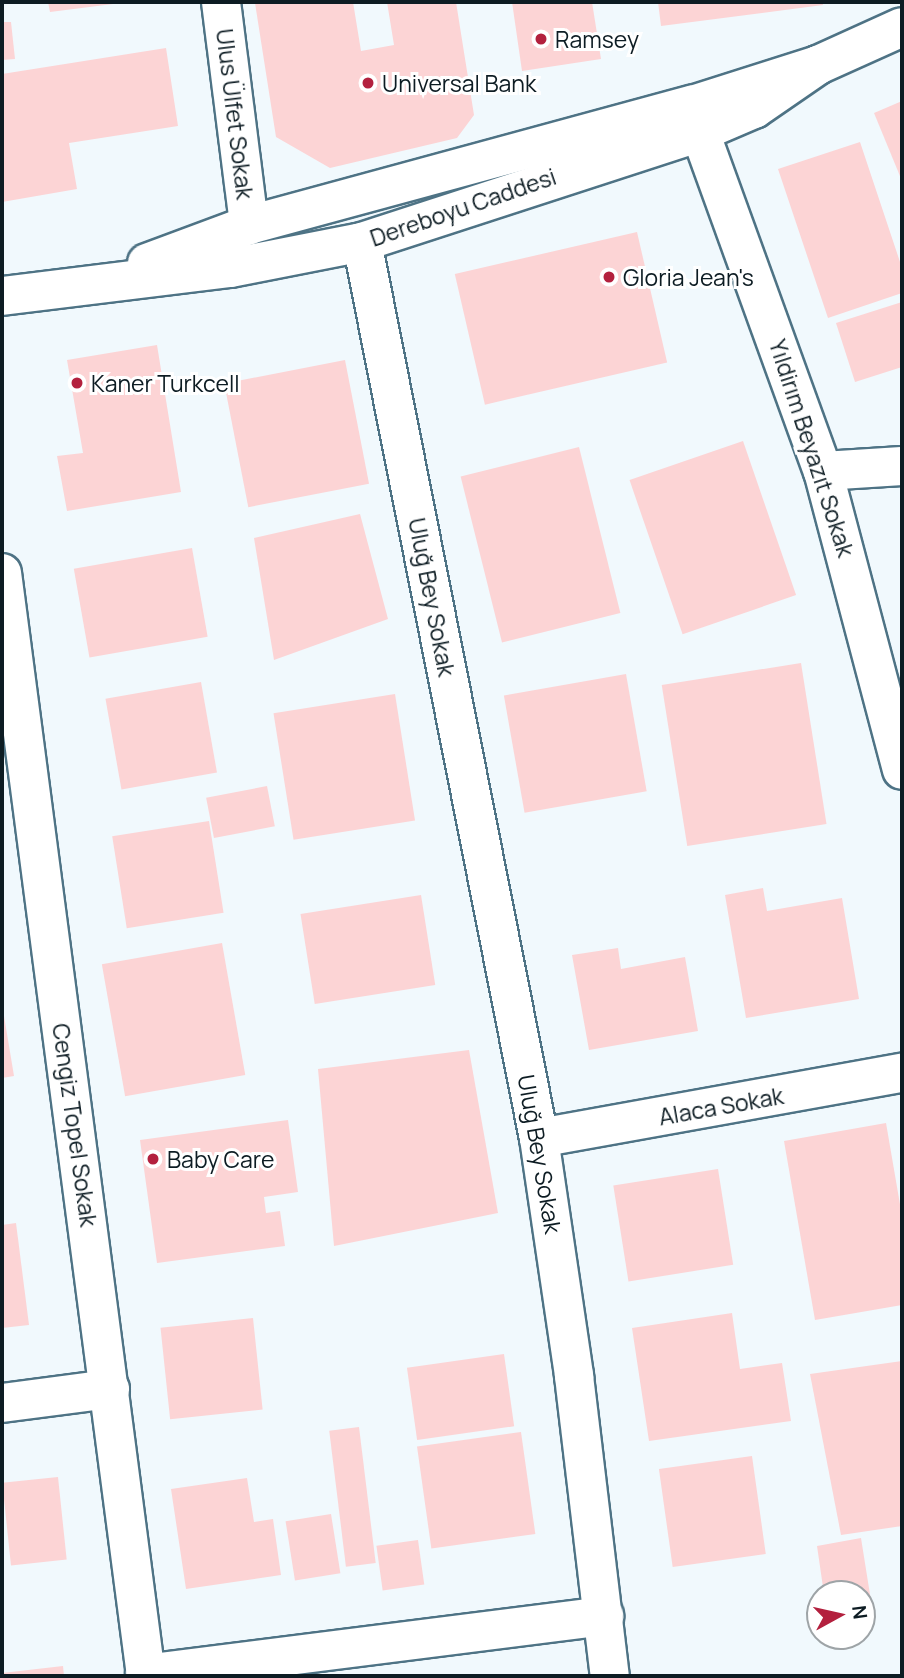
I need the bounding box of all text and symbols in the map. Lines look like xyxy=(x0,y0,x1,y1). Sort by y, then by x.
place label: Ramsey xyxy=(555,25,639,53)
street label: Ulus Ülfet Sokak xyxy=(211,27,259,201)
marker: Ramsey xyxy=(533,31,549,47)
place label: Universal Bank xyxy=(382,69,536,97)
marker: Universal Bank xyxy=(360,75,376,91)
street label: Dereboyu Caddesi xyxy=(366,162,560,252)
place label: Gloria Jean's xyxy=(623,263,754,291)
marker: Gloria Jean's xyxy=(601,269,617,285)
street label: Yıldirım Beyazıt Sokak xyxy=(764,336,860,560)
place label: Kaner Turkcell xyxy=(91,369,240,397)
marker: Kaner Turkcell xyxy=(69,375,85,391)
street label: Uluğ Bey Sokak xyxy=(403,515,461,679)
street label: Cengiz Topel Sokak xyxy=(47,1022,103,1228)
street label: Uluğ Bey Sokak xyxy=(512,1072,568,1236)
street label: Alaca Sokak xyxy=(656,1081,786,1131)
place label: Baby Care xyxy=(167,1145,274,1173)
marker: Baby Care xyxy=(145,1151,161,1167)
north arrow xyxy=(806,1580,876,1650)
text: N xyxy=(846,1604,874,1621)

